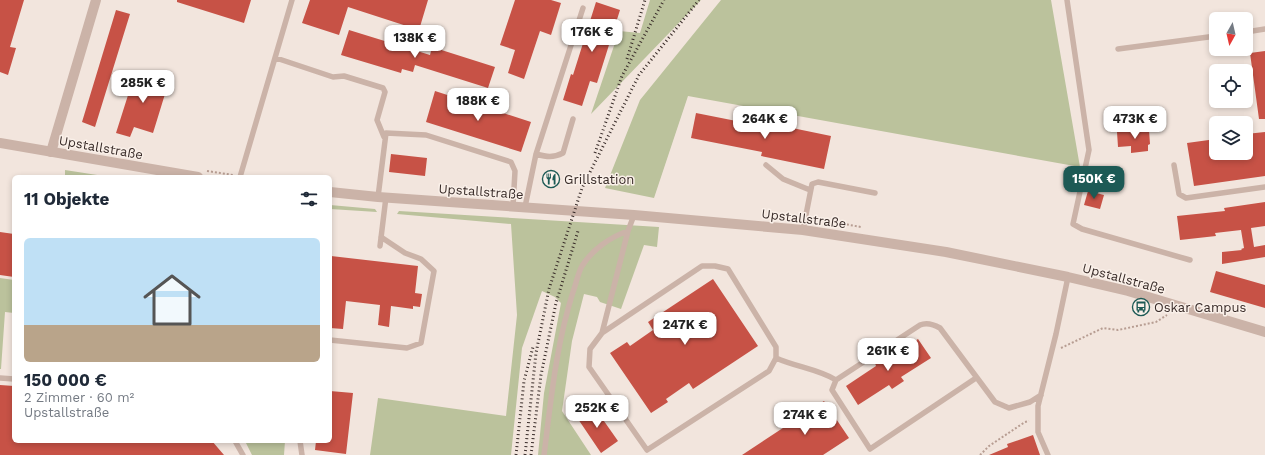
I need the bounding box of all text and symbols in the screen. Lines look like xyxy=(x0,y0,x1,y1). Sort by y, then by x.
north arrow xyxy=(1209,12,1253,56)
map controls xyxy=(1209,12,1253,160)
pin: 176K € xyxy=(559,19,625,53)
text: 176K € xyxy=(571,24,613,39)
pin: 138K € xyxy=(382,25,448,59)
text: 138K € xyxy=(393,30,437,45)
button: locate xyxy=(1209,64,1253,108)
pin: 285K € xyxy=(110,70,176,104)
text: 285K € xyxy=(120,75,166,90)
pin: 188K € xyxy=(445,88,511,122)
text: 188K € xyxy=(456,93,500,108)
pin: 264K € xyxy=(732,106,798,140)
pin: 473K € xyxy=(1102,106,1168,140)
text: 264K € xyxy=(742,111,788,126)
text: 473K € xyxy=(1112,111,1158,126)
button: layers xyxy=(1209,116,1253,160)
street label: Upstallstraße xyxy=(58,133,144,162)
pin: 150K € xyxy=(1061,166,1127,200)
restaurant icon: Grillstation xyxy=(541,169,561,189)
text: 150K € xyxy=(1072,171,1116,186)
place label: Grillstation xyxy=(564,172,634,187)
street label: Upstallstraße xyxy=(438,181,524,202)
icon: filters xyxy=(298,188,320,210)
text: 11 Objekte xyxy=(24,189,109,209)
street label: Upstallstraße xyxy=(761,206,847,231)
street label: Upstallstraße xyxy=(1081,260,1167,297)
icon: home xyxy=(136,264,208,336)
bus stop icon: Oskar Campus xyxy=(1131,297,1151,317)
place label: Oskar Campus xyxy=(1154,300,1246,315)
pin: 247K € xyxy=(652,312,718,346)
text: 247K € xyxy=(662,317,708,332)
pin: 261K € xyxy=(855,338,921,372)
text: 261K € xyxy=(867,343,909,358)
text: 150 000 € xyxy=(24,370,107,390)
text: 2 Zimmer · 60 m² xyxy=(24,390,134,405)
pin: 252K € xyxy=(564,395,630,429)
text: 252K € xyxy=(575,400,619,415)
pin: 274K € xyxy=(772,402,838,436)
text: Upstallstraße xyxy=(24,405,109,420)
text: 274K € xyxy=(783,407,827,422)

